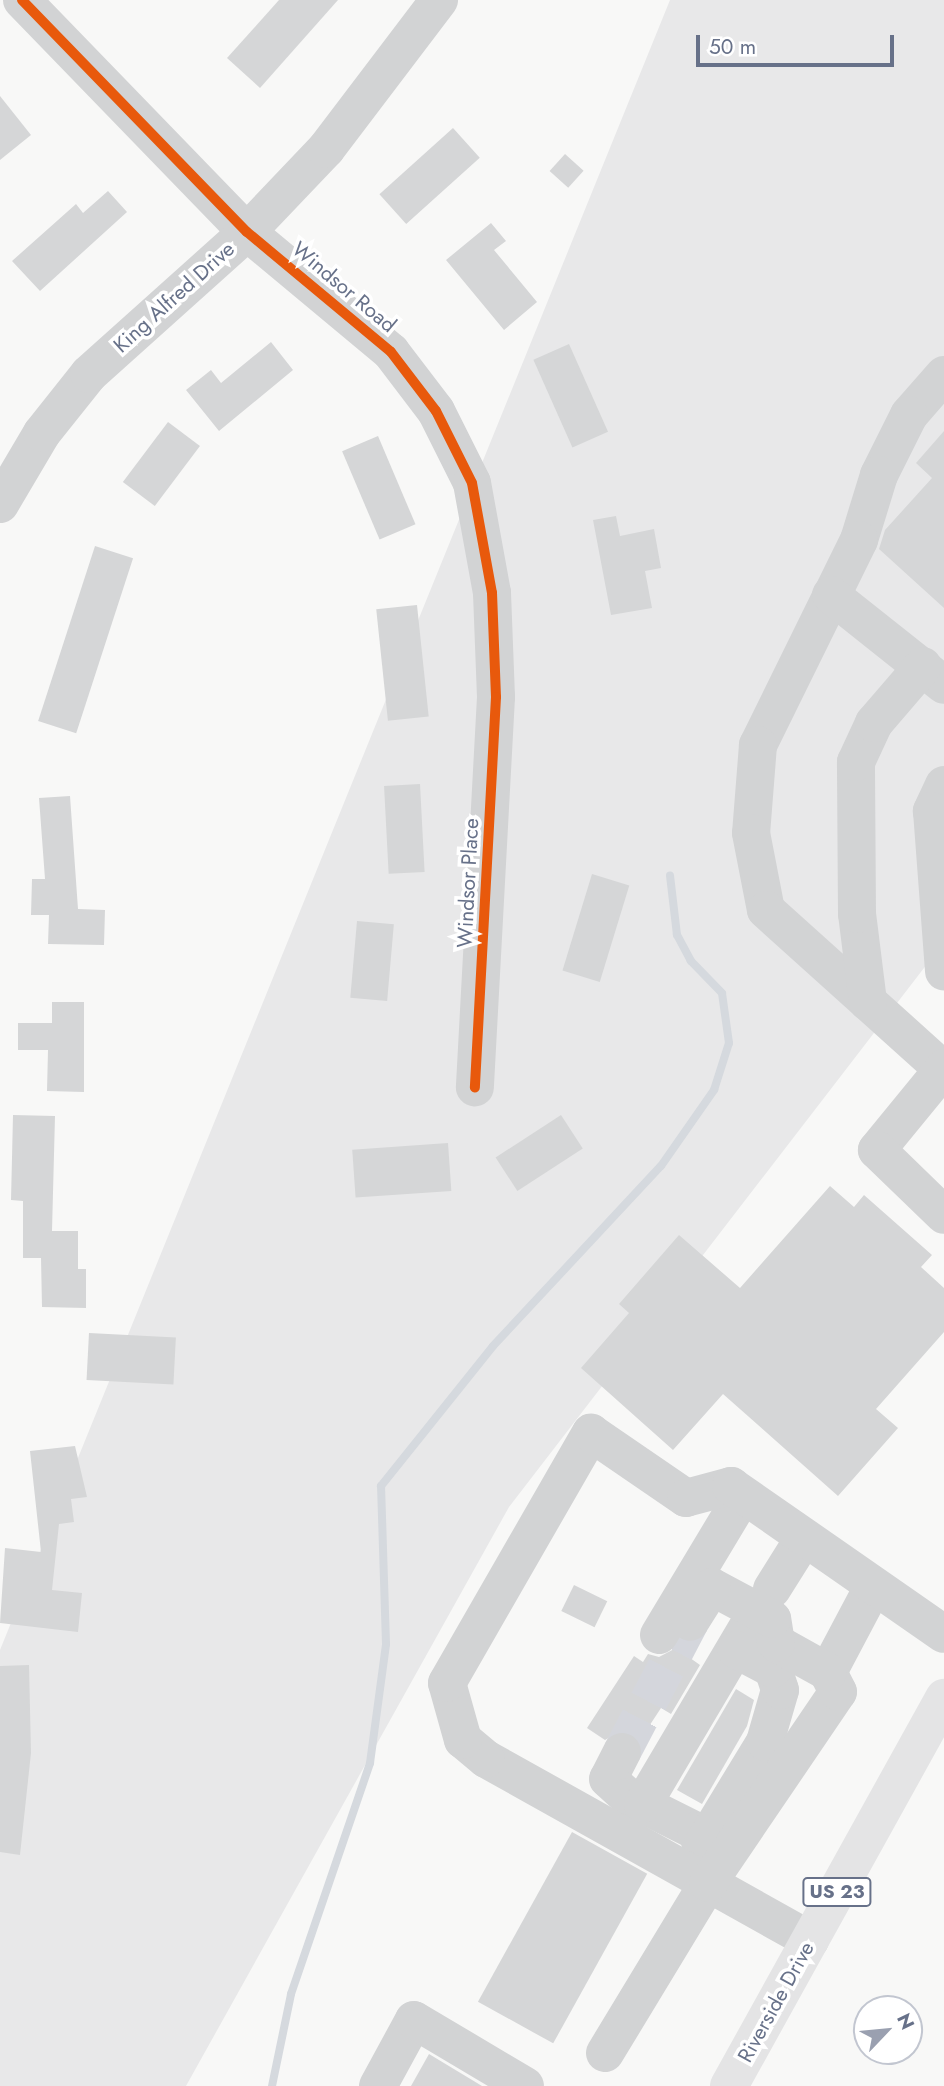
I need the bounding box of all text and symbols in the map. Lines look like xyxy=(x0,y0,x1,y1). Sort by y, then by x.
scale bar xyxy=(699,21,897,65)
text: 50 m xyxy=(709,32,756,62)
street label: King Alfred Drive xyxy=(108,236,240,358)
street label: Windsor Road xyxy=(287,236,401,338)
street label: Windsor Place xyxy=(452,817,484,949)
road number: US 23 xyxy=(802,1876,872,1908)
street label: Riverside Drive xyxy=(733,1937,819,2067)
north arrow xyxy=(853,1995,923,2065)
text: N xyxy=(890,2009,921,2034)

